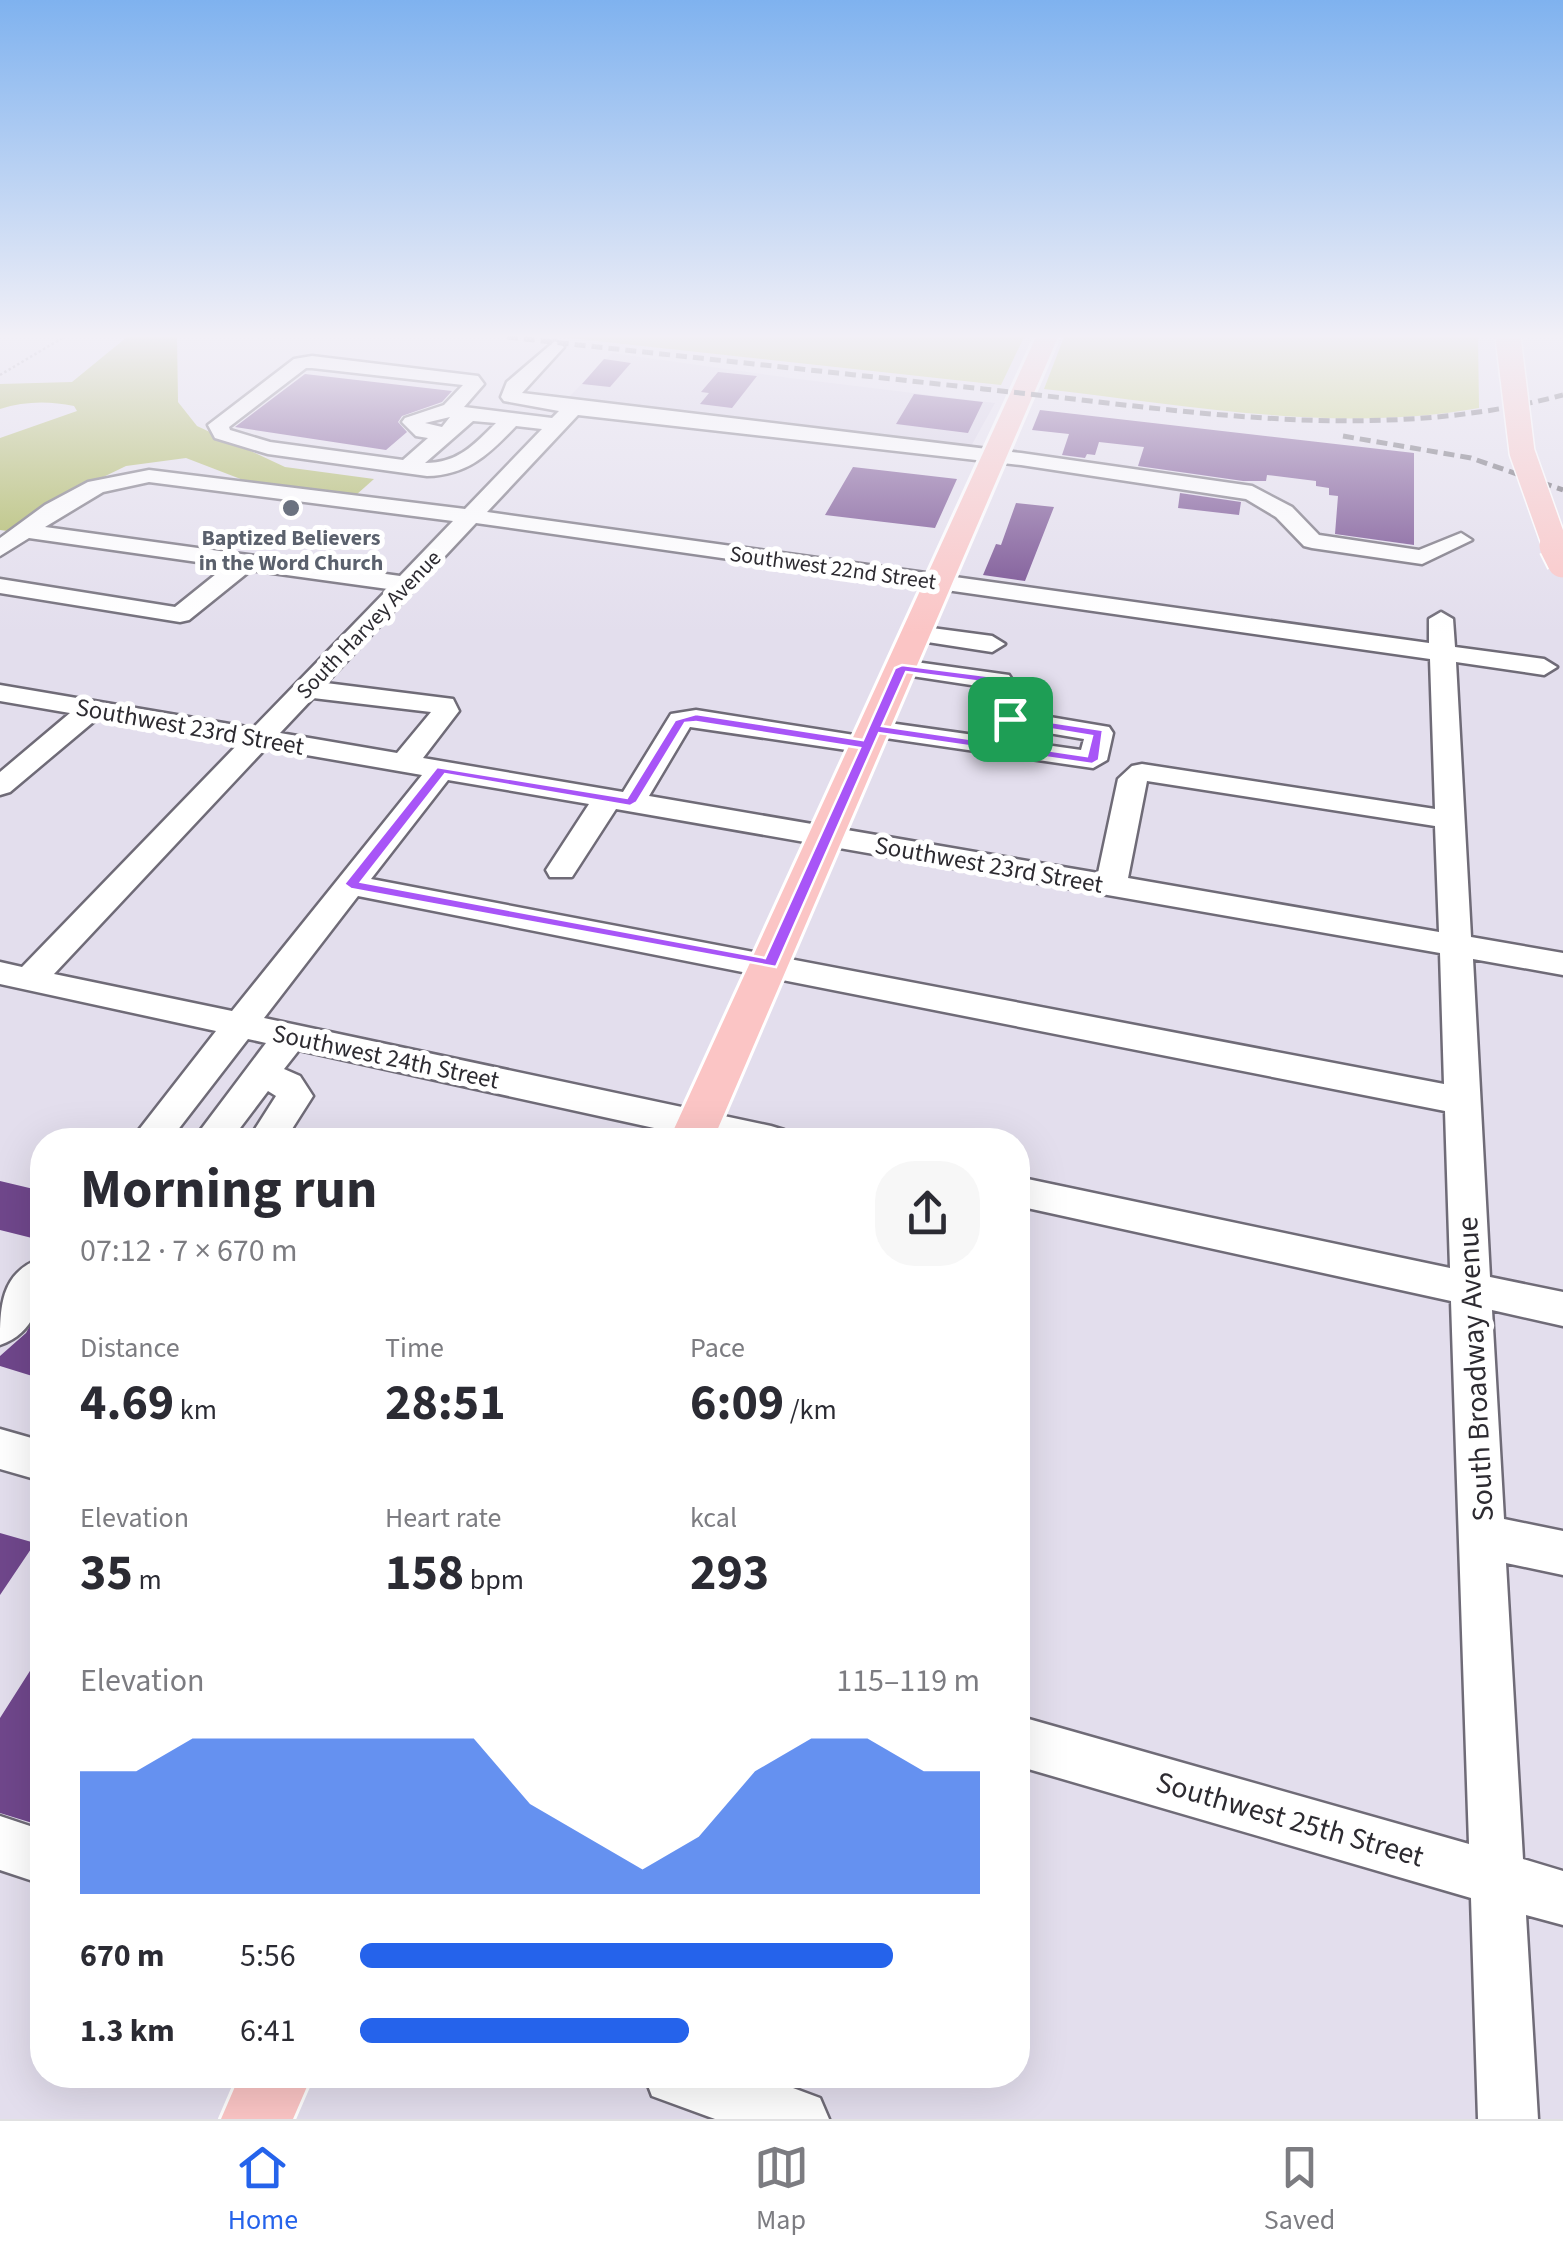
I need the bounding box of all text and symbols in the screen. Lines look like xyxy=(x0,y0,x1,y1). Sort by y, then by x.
marker: Baptized Believers in the Word Church xyxy=(280,497,302,519)
place label: Baptized Believers in the Word Church xyxy=(199,522,383,579)
street label: Southwest 22nd Street xyxy=(728,538,939,598)
street label: South Harvey Avenue xyxy=(289,543,449,707)
pin xyxy=(968,677,1053,762)
street label: Southwest 23rd Street xyxy=(73,689,307,765)
icon: arrive xyxy=(983,692,1038,747)
street label: Southwest 23rd Street xyxy=(872,827,1106,903)
street label: Southwest 24th Street xyxy=(269,1015,503,1099)
text: Morning run xyxy=(80,1151,377,1229)
button: share xyxy=(875,1161,980,1266)
street label: South Broadway Avenue xyxy=(1446,1215,1505,1523)
text: 07:12 · 7 × 670 m xyxy=(80,1228,298,1274)
text: Distance xyxy=(80,1328,180,1368)
text: Time xyxy=(385,1328,444,1368)
text: Pace xyxy=(690,1328,745,1368)
text: 4.69 xyxy=(80,1368,174,1439)
text: 28:51 xyxy=(385,1368,506,1439)
text: 6:09 xyxy=(690,1368,784,1439)
text: km xyxy=(174,1390,217,1430)
text: /km xyxy=(784,1390,837,1430)
text: Elevation xyxy=(80,1498,189,1538)
text: Heart rate xyxy=(385,1498,501,1538)
text: kcal xyxy=(690,1498,737,1538)
text: 35 xyxy=(80,1538,133,1609)
text: 158 xyxy=(385,1538,464,1609)
text: 293 xyxy=(690,1538,769,1609)
text: m xyxy=(133,1560,162,1600)
text: bpm xyxy=(464,1560,524,1600)
text: Elevation xyxy=(80,1658,205,1704)
text: 115–119 m xyxy=(836,1658,980,1704)
street label: Southwest 25th Street xyxy=(1151,1761,1429,1878)
text: 670 m xyxy=(80,1933,165,1979)
text: 5:56 xyxy=(240,1933,296,1979)
text: 1.3 km xyxy=(80,2008,175,2054)
text: 6:41 xyxy=(240,2008,296,2054)
tab: Home xyxy=(228,2140,298,2240)
tab: Map xyxy=(754,2140,809,2240)
tab: Saved xyxy=(1264,2140,1335,2240)

